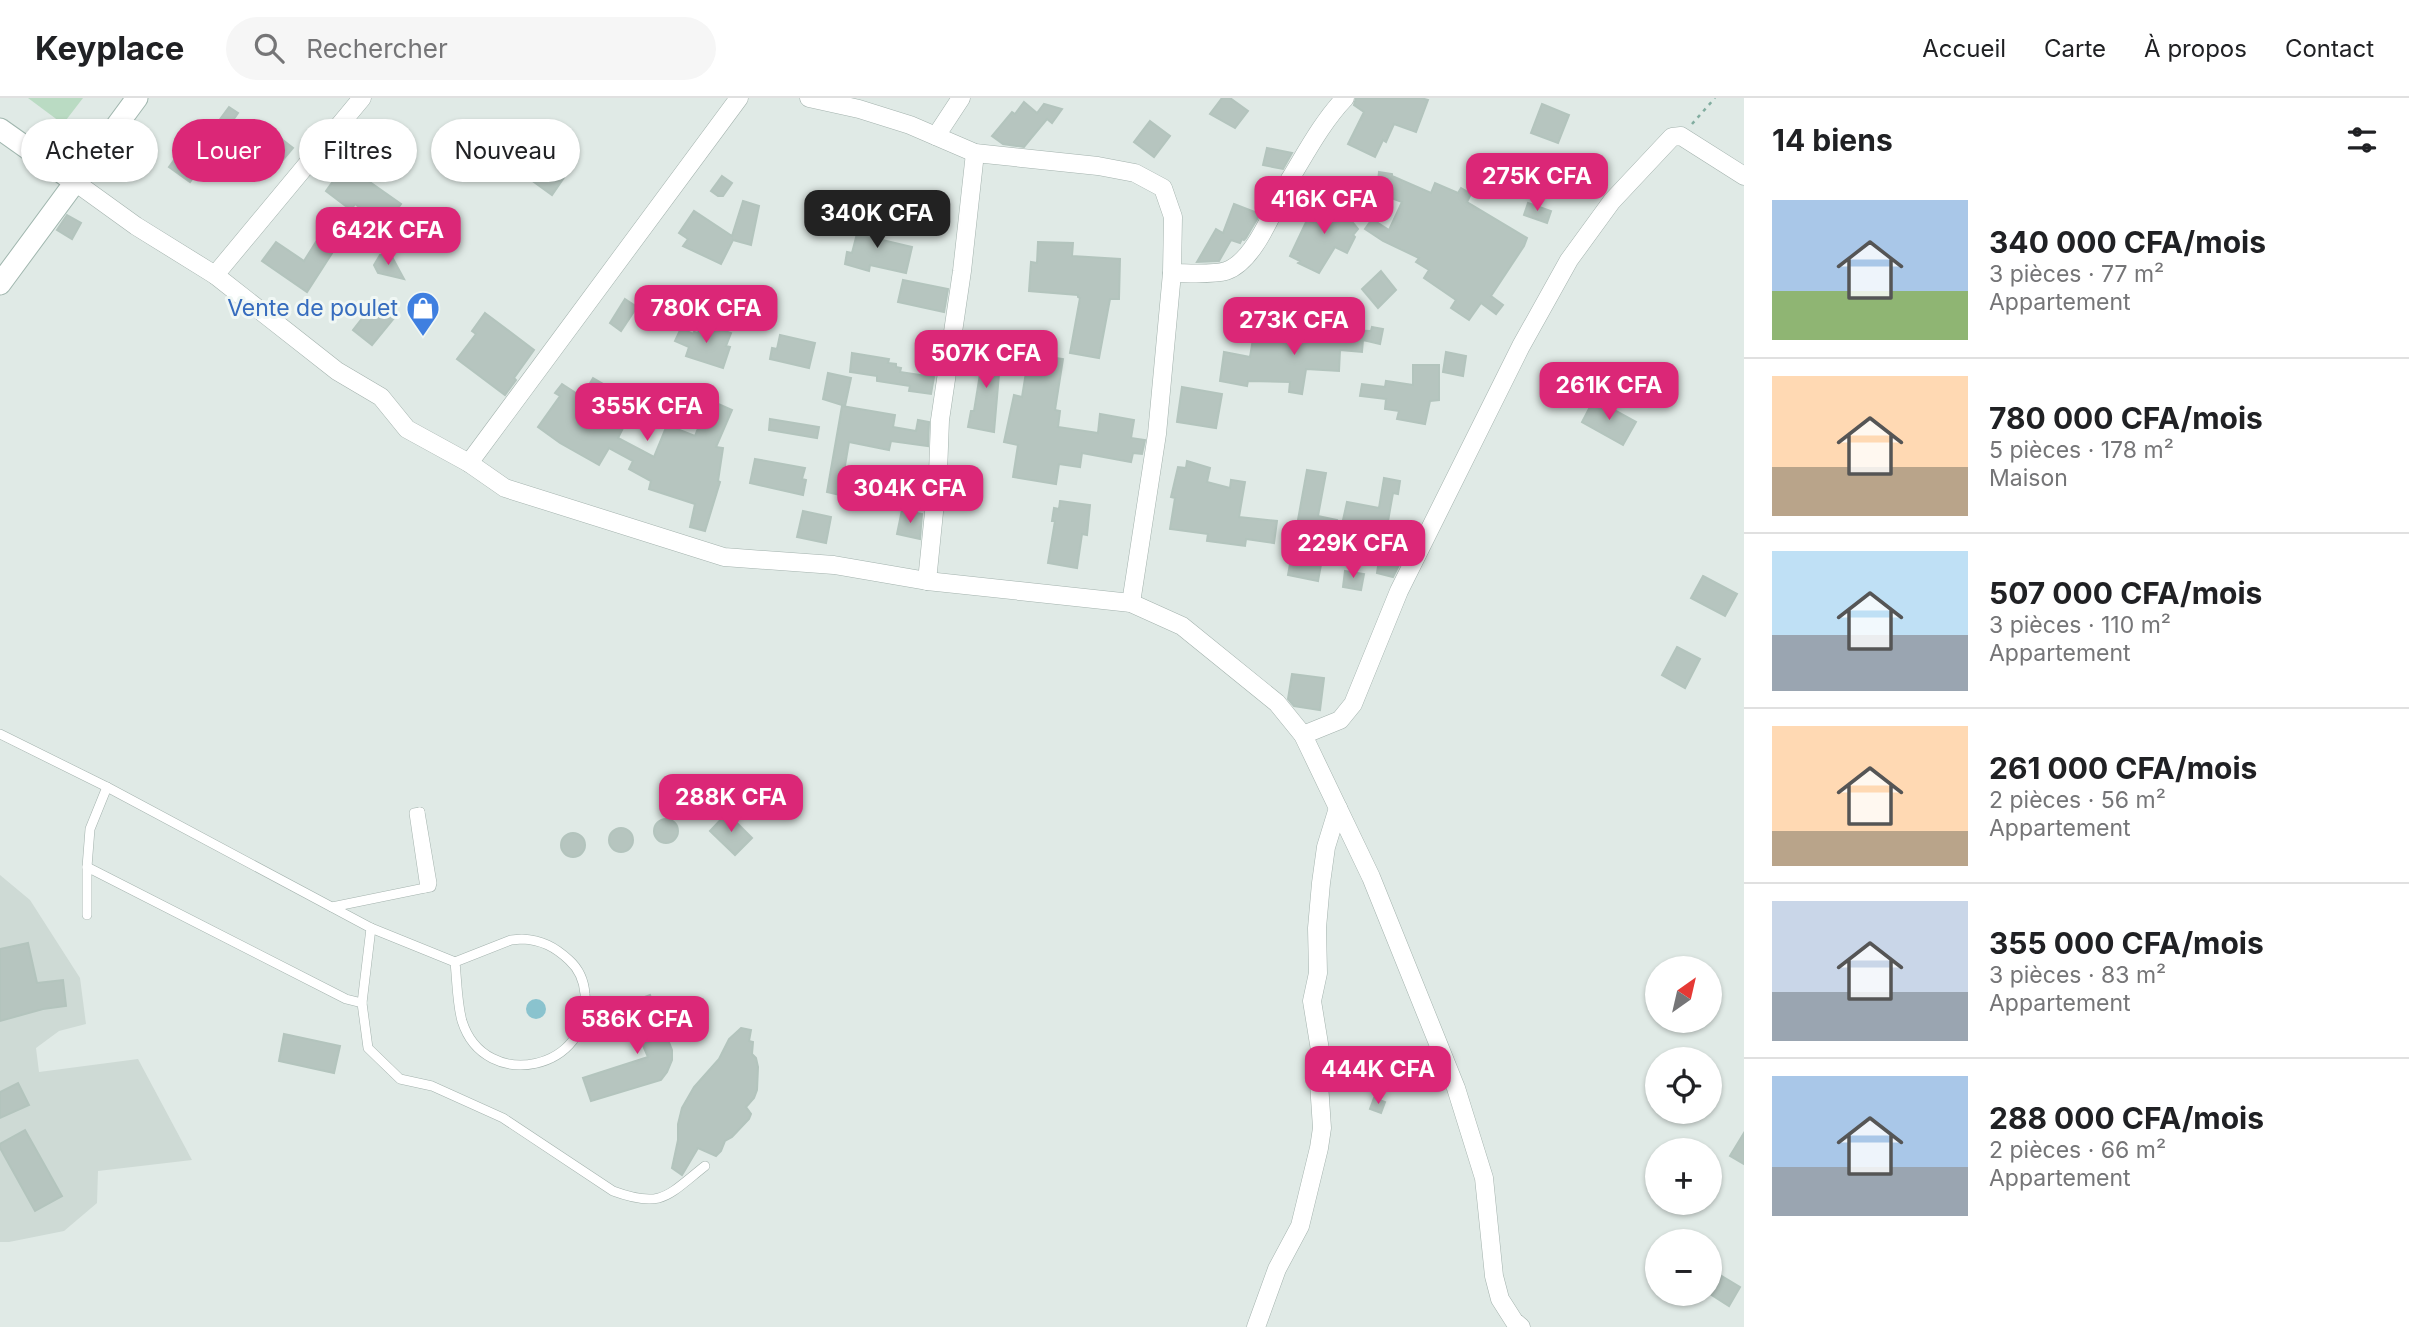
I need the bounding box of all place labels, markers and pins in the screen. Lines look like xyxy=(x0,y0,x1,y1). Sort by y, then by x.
pin: 275K CFA xyxy=(1465,153,1609,213)
pin: 416K CFA xyxy=(1252,176,1396,236)
pin: 340K CFA xyxy=(805,190,949,250)
pin: 642K CFA xyxy=(316,208,460,267)
pin: 780K CFA xyxy=(634,286,778,345)
shop icon: Vente de poulet xyxy=(404,289,442,338)
place label: Vente de poulet xyxy=(227,294,398,322)
pin: 273K CFA xyxy=(1222,298,1366,357)
pin: 507K CFA xyxy=(914,330,1058,390)
pin: 261K CFA xyxy=(1537,362,1681,422)
pin: 355K CFA xyxy=(575,384,719,443)
pin: 304K CFA xyxy=(838,466,982,525)
pin: 229K CFA xyxy=(1281,520,1425,580)
pin: 288K CFA xyxy=(659,774,803,834)
pin: 586K CFA xyxy=(565,996,709,1056)
pin: 444K CFA xyxy=(1306,1046,1450,1106)

